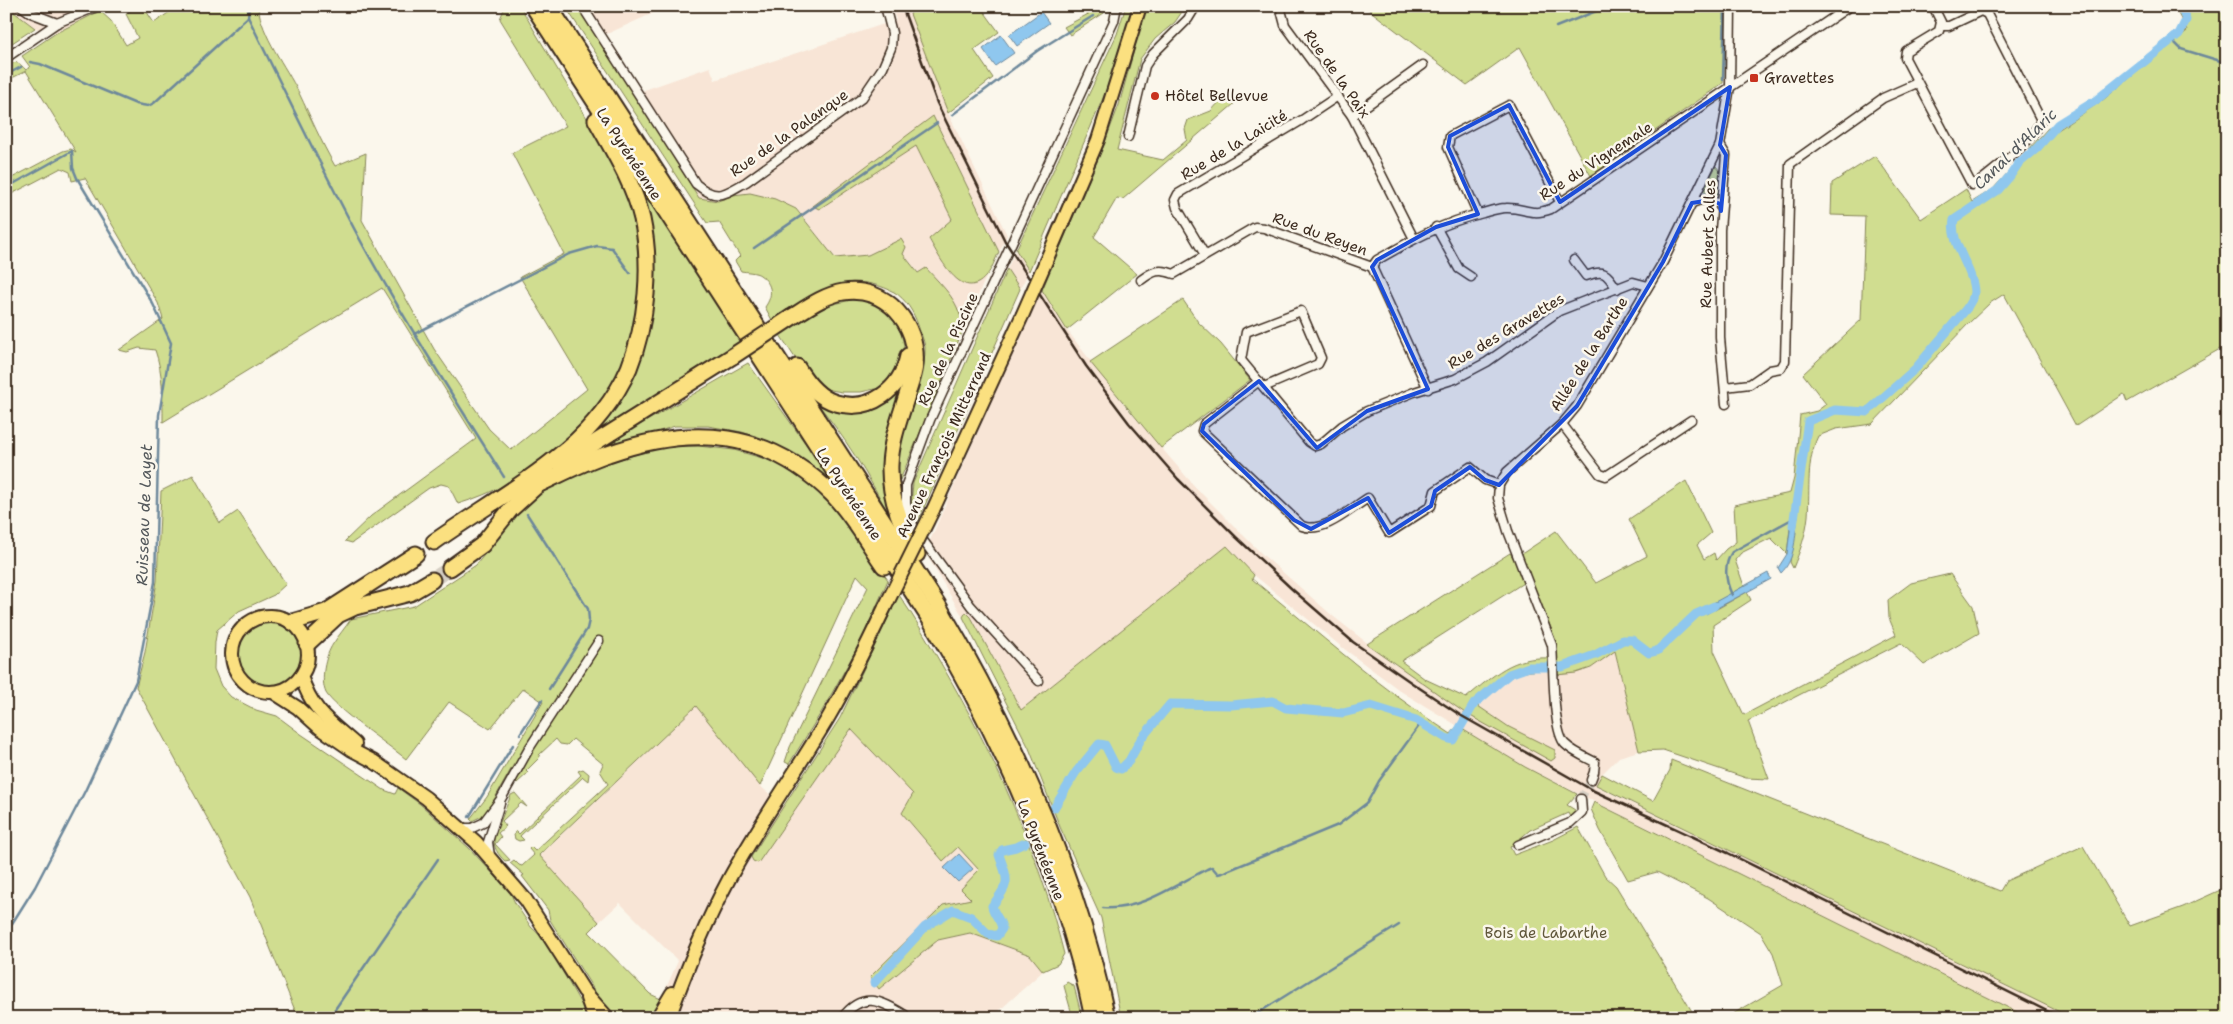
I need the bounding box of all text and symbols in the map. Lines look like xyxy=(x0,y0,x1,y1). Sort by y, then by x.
street label: Rue de la Paix xyxy=(1299,26,1375,122)
place label: Gravettes xyxy=(1764,68,1834,88)
marker: Gravettes xyxy=(1748,72,1760,84)
street label: Rue de la Palanque xyxy=(726,85,852,181)
place label: Hôtel Bellevue xyxy=(1165,86,1268,106)
marker: Hôtel Bellevue xyxy=(1149,90,1161,102)
street label: La Pyrénéenne xyxy=(592,104,666,204)
water label: Canal d'Alaric xyxy=(1969,104,2061,194)
street label: Rue de la Laicité xyxy=(1177,105,1291,185)
street label: Rue du Vignemale xyxy=(1536,117,1656,205)
street label: Rue Aubert Salles xyxy=(1696,179,1720,309)
street label: Rue du Reyen xyxy=(1270,208,1370,260)
street label: Rue des Gravettes xyxy=(1444,288,1568,374)
street label: Rue de la Piscine xyxy=(913,289,983,409)
street label: Allée de la Barthe xyxy=(1546,293,1632,415)
street label: Avenue François Mitterrand xyxy=(892,348,996,541)
water label: Ruisseau de Layet xyxy=(131,444,157,586)
street label: La Pyrénéenne xyxy=(812,444,886,544)
street label: La Pyrénéenne xyxy=(1013,797,1069,903)
park label: Bois de Labarthe xyxy=(1485,923,1607,943)

